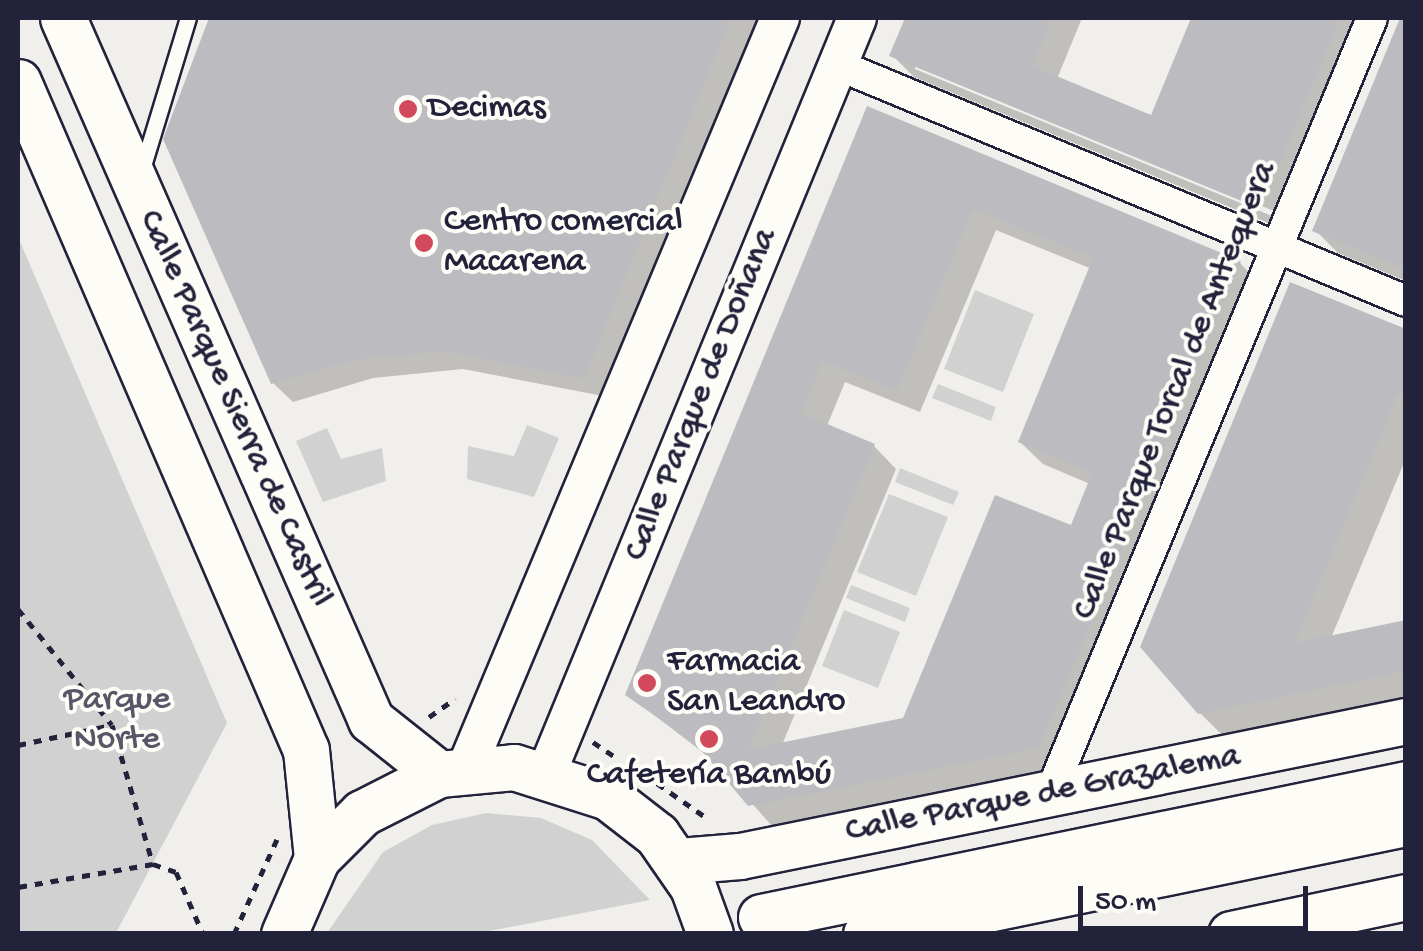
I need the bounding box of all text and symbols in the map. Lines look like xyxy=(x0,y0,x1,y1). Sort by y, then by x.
place label: Decimas xyxy=(428,88,546,130)
marker: Decimas xyxy=(397,98,419,120)
street label: Calle Parque Torcal de Antequera xyxy=(1065,156,1287,626)
place label: Centro comercial Macarena xyxy=(444,202,683,284)
street label: Calle Parque Sierra de Castril xyxy=(127,204,341,614)
street label: Calle Parque de Doñana xyxy=(616,223,788,567)
marker: Centro comercial Macarena xyxy=(413,232,435,254)
place label: Farmacia San Leandro xyxy=(667,642,846,724)
marker: Farmacia San Leandro xyxy=(636,672,658,694)
park label: Parque Norte xyxy=(64,680,170,762)
marker: Cafetería Bambú xyxy=(698,728,720,750)
street label: Calle Parque de Grazalema xyxy=(842,736,1244,854)
place label: Cafetería Bambú xyxy=(587,755,831,797)
scale bar xyxy=(1083,866,1313,928)
text: 50 m xyxy=(1095,886,1156,921)

